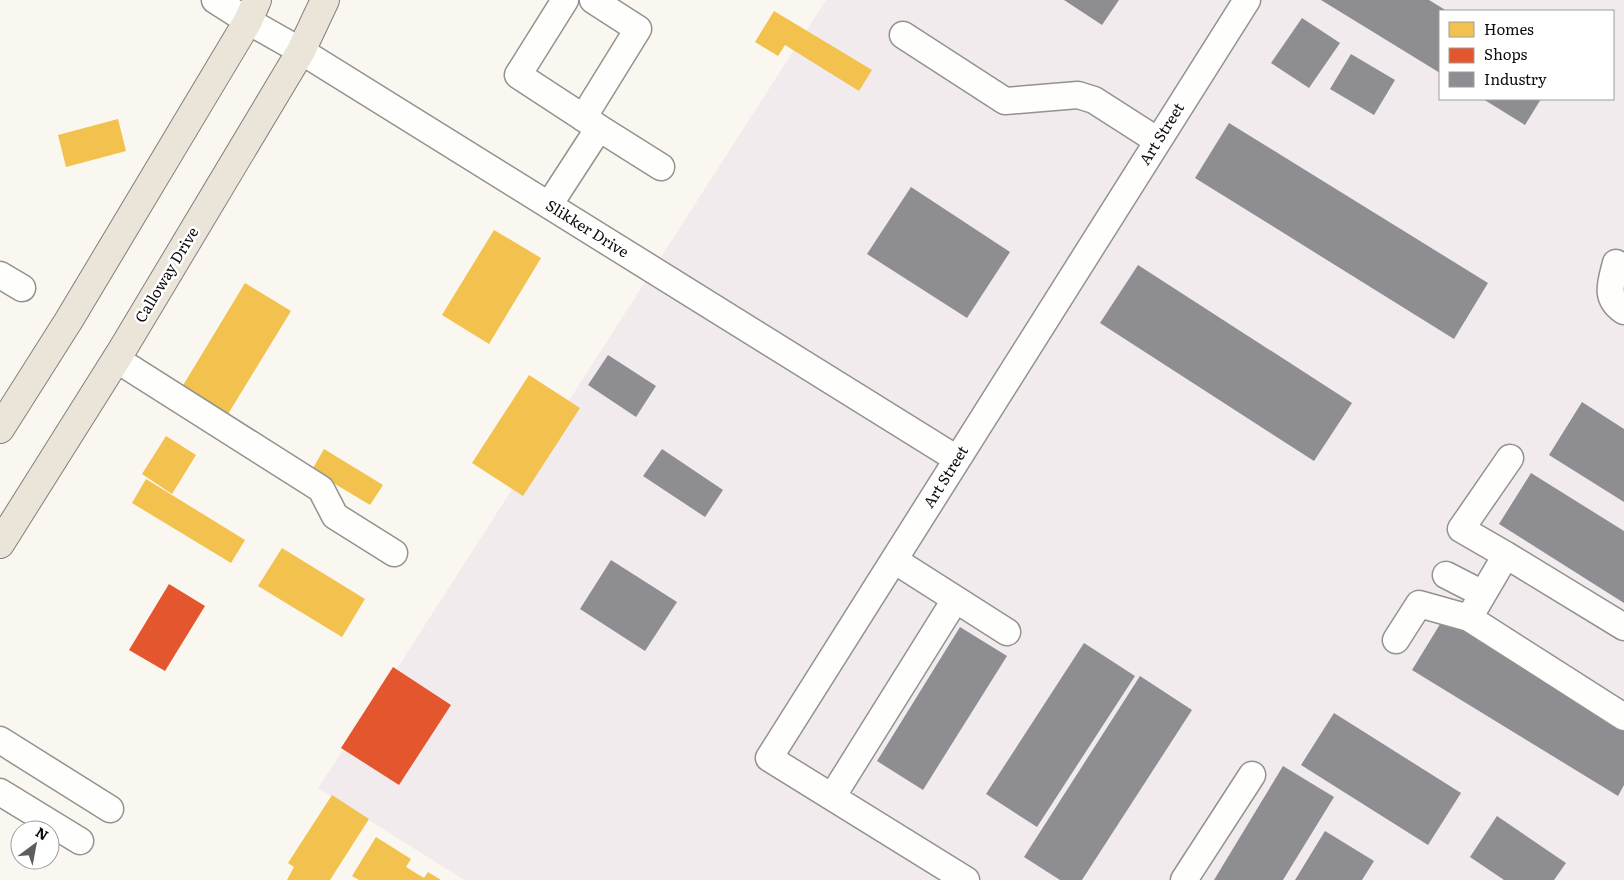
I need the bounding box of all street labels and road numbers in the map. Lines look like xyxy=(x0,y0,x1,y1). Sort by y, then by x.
street label: Art Street xyxy=(1132,98,1189,169)
street label: Slikker Drive xyxy=(542,193,634,263)
street label: Calloway Drive xyxy=(128,222,203,326)
street label: Art Street xyxy=(916,441,973,512)

